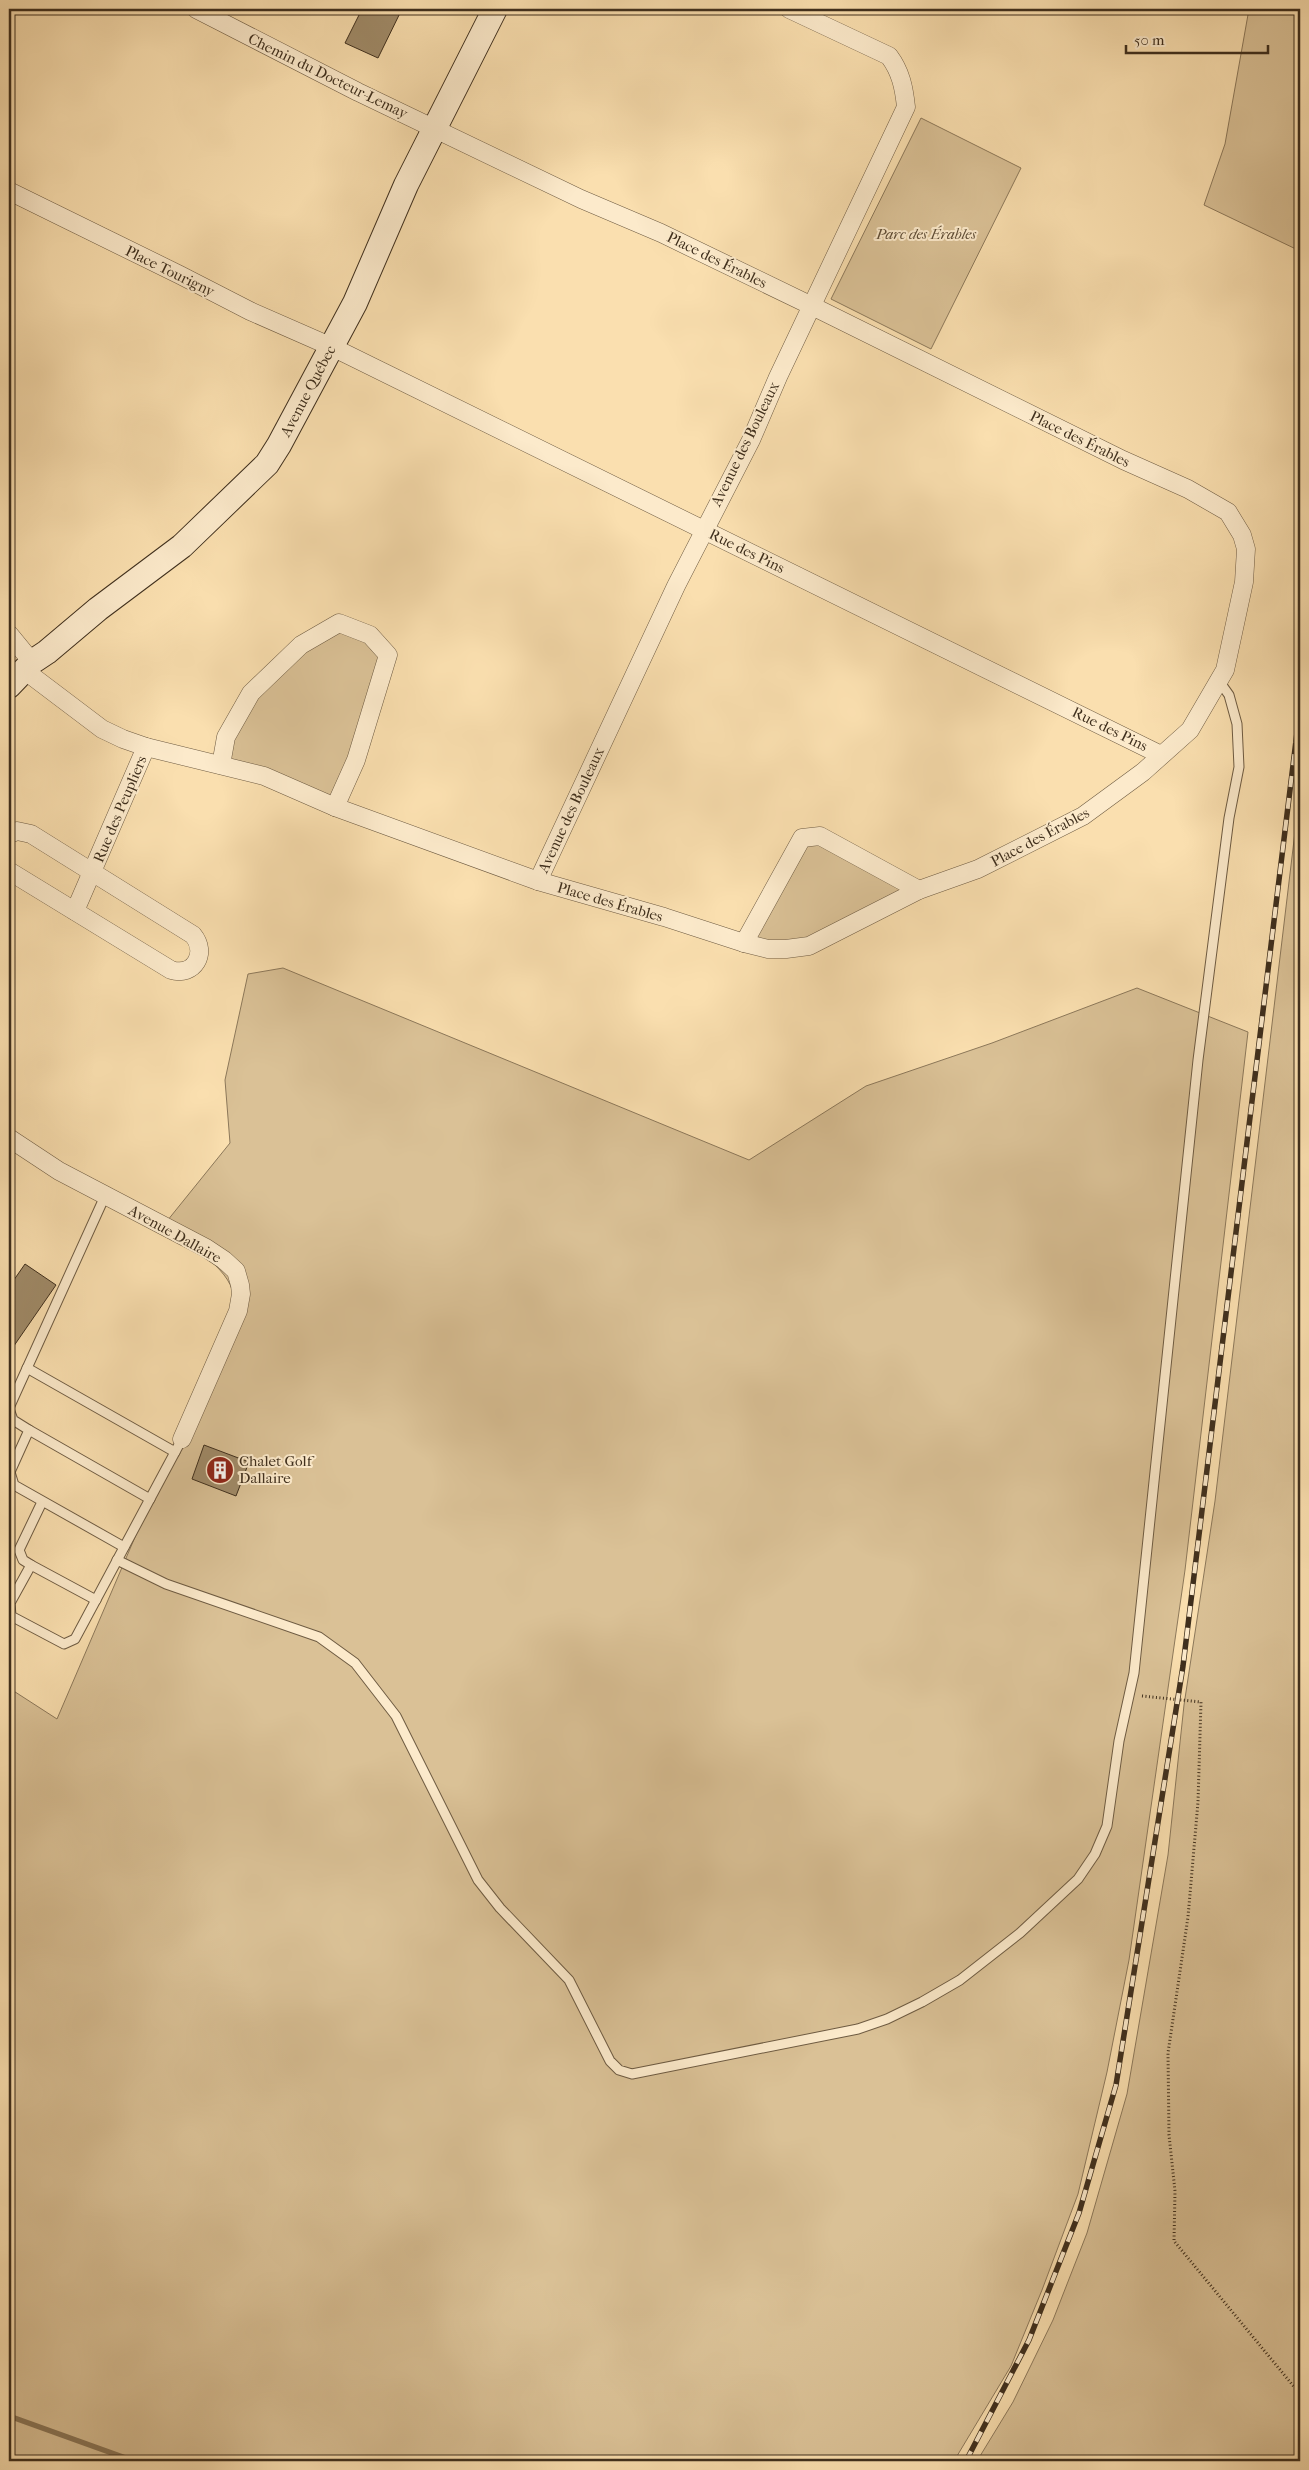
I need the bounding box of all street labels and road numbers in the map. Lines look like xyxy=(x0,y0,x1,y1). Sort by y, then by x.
street label: Chemin du Docteur-Lemay xyxy=(245,29,412,123)
street label: Place des Érables xyxy=(664,228,770,292)
street label: Place Tourigny xyxy=(122,242,219,301)
street label: Avenue Québec xyxy=(276,342,340,441)
street label: Avenue des Bouleaux xyxy=(707,379,783,510)
street label: Place des Érables xyxy=(1027,407,1133,471)
street label: Rue des Pins xyxy=(706,525,788,577)
street label: Rue des Pins xyxy=(1069,703,1151,755)
street label: Avenue des Bouleaux xyxy=(534,744,608,876)
street label: Rue des Peupliers xyxy=(89,752,151,865)
street label: Place des Érables xyxy=(988,803,1093,871)
street label: Place des Érables xyxy=(555,878,665,926)
street label: Avenue Dallaire xyxy=(125,1201,225,1267)

